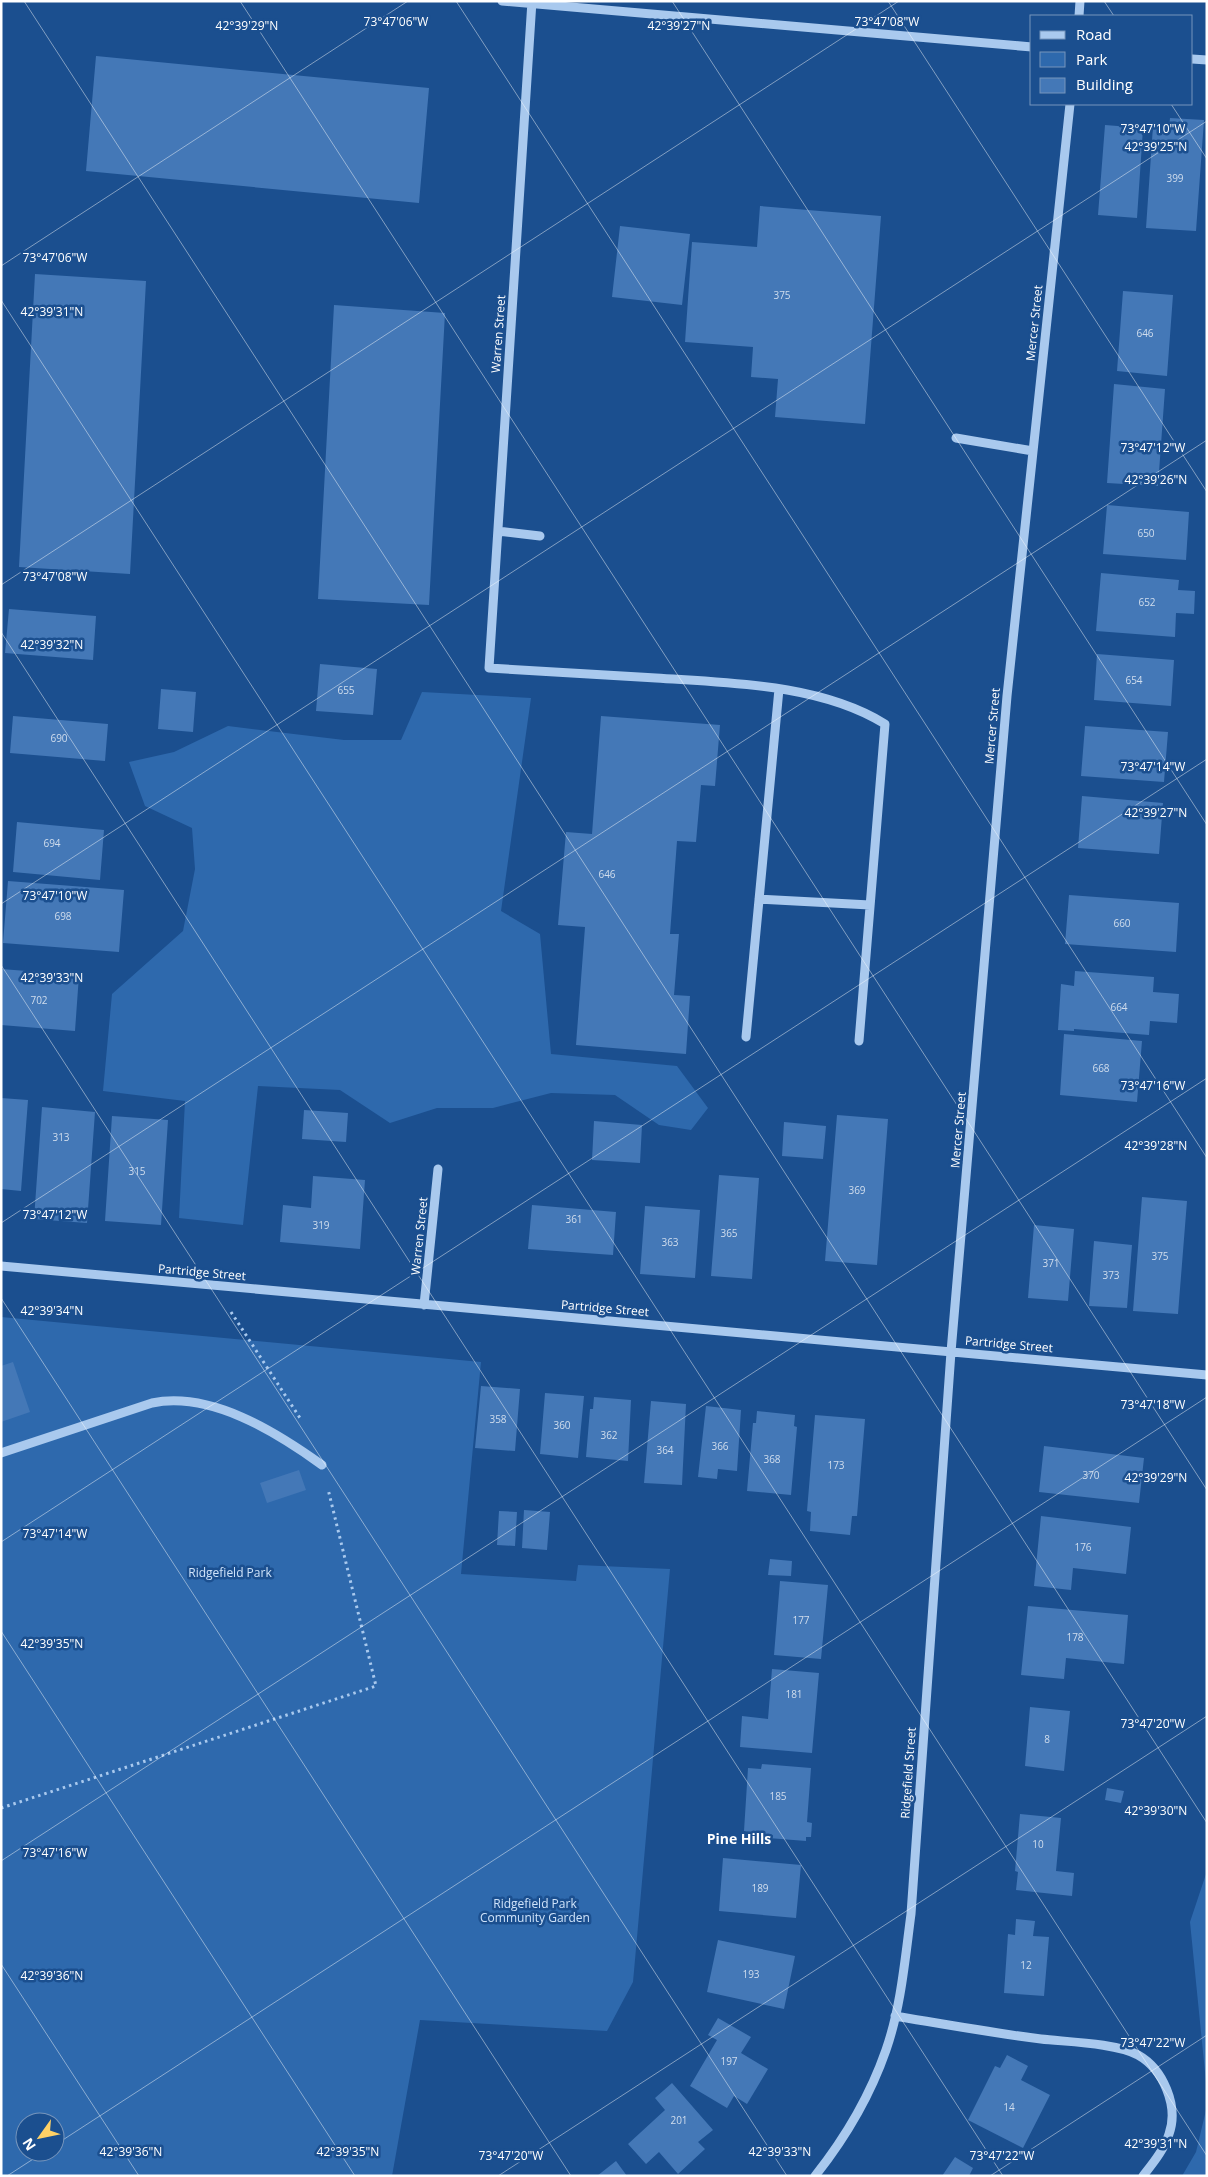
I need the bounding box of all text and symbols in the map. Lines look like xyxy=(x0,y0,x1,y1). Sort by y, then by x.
text: 73°47'06"W xyxy=(364,13,428,30)
text: 73°47'08"W xyxy=(855,13,919,30)
legend xyxy=(1030,15,1193,105)
text: 42°39'29"N xyxy=(216,17,278,34)
text: 42°39'27"N xyxy=(648,17,710,34)
text: Road xyxy=(1076,24,1112,44)
text: Park xyxy=(1076,49,1107,69)
text: Building xyxy=(1076,74,1133,94)
text: 73°47'10"W xyxy=(1121,120,1185,137)
text: 42°39'25"N xyxy=(1125,138,1187,155)
house number: 399 xyxy=(1166,171,1184,185)
text: 73°47'06"W xyxy=(23,249,87,266)
street label: Mercer Street xyxy=(1022,284,1046,362)
house number: 375 xyxy=(773,288,791,302)
street label: Warren Street xyxy=(487,294,509,374)
text: 42°39'31"N xyxy=(21,303,83,320)
house number: 646 xyxy=(1136,326,1154,340)
text: 73°47'12"W xyxy=(1121,439,1185,456)
text: 42°39'26"N xyxy=(1125,471,1187,488)
house number: 650 xyxy=(1137,526,1155,540)
text: 73°47'08"W xyxy=(23,568,87,585)
house number: 652 xyxy=(1138,595,1156,609)
text: 42°39'32"N xyxy=(21,636,83,653)
house number: 654 xyxy=(1125,673,1143,687)
house number: 655 xyxy=(337,683,355,697)
street label: Mercer Street xyxy=(980,687,1004,765)
house number: 690 xyxy=(50,731,68,745)
text: 73°47'14"W xyxy=(1121,758,1185,775)
text: 42°39'27"N xyxy=(1125,804,1187,821)
house number: 694 xyxy=(43,836,61,850)
house number: 646 xyxy=(598,867,616,881)
text: 73°47'10"W xyxy=(23,887,87,904)
house number: 698 xyxy=(54,909,72,923)
house number: 660 xyxy=(1113,916,1131,930)
text: 42°39'33"N xyxy=(21,969,83,986)
house number: 702 xyxy=(30,993,48,1007)
house number: 664 xyxy=(1110,1000,1128,1014)
house number: 668 xyxy=(1092,1061,1110,1075)
text: 73°47'16"W xyxy=(1121,1077,1185,1094)
street label: Mercer Street xyxy=(946,1091,970,1169)
house number: 313 xyxy=(52,1130,70,1144)
text: 42°39'28"N xyxy=(1125,1137,1187,1154)
house number: 315 xyxy=(128,1164,146,1178)
house number: 369 xyxy=(848,1183,866,1197)
street label: Warren Street xyxy=(406,1196,432,1276)
text: 73°47'12"W xyxy=(23,1206,87,1223)
house number: 361 xyxy=(565,1212,583,1226)
house number: 319 xyxy=(312,1218,330,1232)
house number: 365 xyxy=(720,1226,738,1240)
house number: 363 xyxy=(661,1235,679,1249)
house number: 375 xyxy=(1151,1249,1169,1263)
house number: 371 xyxy=(1042,1256,1060,1270)
street label: Partridge Street xyxy=(157,1260,247,1284)
house number: 373 xyxy=(1102,1268,1120,1282)
street label: Partridge Street xyxy=(560,1296,650,1320)
text: 42°39'34"N xyxy=(21,1302,83,1319)
street label: Partridge Street xyxy=(964,1332,1054,1356)
text: 73°47'18"W xyxy=(1121,1396,1185,1413)
house number: 358 xyxy=(489,1412,507,1426)
house number: 360 xyxy=(553,1418,571,1432)
house number: 362 xyxy=(600,1428,618,1442)
house number: 366 xyxy=(711,1439,729,1453)
house number: 364 xyxy=(656,1443,674,1457)
house number: 368 xyxy=(763,1452,781,1466)
house number: 173 xyxy=(827,1458,845,1472)
house number: 370 xyxy=(1082,1468,1100,1482)
text: 42°39'29"N xyxy=(1125,1469,1187,1486)
text: 73°47'14"W xyxy=(23,1525,87,1542)
house number: 176 xyxy=(1074,1540,1092,1554)
park label: Ridgefield Park xyxy=(188,1564,272,1581)
house number: 177 xyxy=(792,1613,810,1627)
house number: 178 xyxy=(1066,1630,1084,1644)
text: 42°39'35"N xyxy=(21,1635,83,1652)
house number: 181 xyxy=(785,1687,803,1701)
text: 73°47'20"W xyxy=(1121,1715,1185,1732)
street label: Ridgefield Street xyxy=(896,1727,920,1819)
house number: 8 xyxy=(1044,1732,1050,1746)
house number: 185 xyxy=(769,1789,787,1803)
text: 42°39'30"N xyxy=(1125,1802,1187,1819)
district label: Pine Hills xyxy=(707,1829,771,1848)
house number: 10 xyxy=(1032,1837,1044,1851)
text: 73°47'16"W xyxy=(23,1844,87,1861)
house number: 189 xyxy=(751,1881,769,1895)
park label: Ridgefield Park Community Garden xyxy=(480,1895,590,1926)
house number: 12 xyxy=(1020,1958,1032,1972)
text: 42°39'36"N xyxy=(21,1967,83,1984)
house number: 193 xyxy=(742,1967,760,1981)
text: 73°47'22"W xyxy=(1121,2034,1185,2051)
house number: 197 xyxy=(720,2054,738,2068)
house number: 14 xyxy=(1003,2100,1015,2114)
north arrow xyxy=(15,2112,65,2162)
house number: 201 xyxy=(670,2113,688,2127)
text: N xyxy=(18,2134,40,2154)
text: 42°39'31"N xyxy=(1125,2135,1187,2152)
text: 42°39'36"N xyxy=(100,2143,162,2160)
text: 42°39'35"N xyxy=(317,2143,379,2160)
text: 42°39'33"N xyxy=(749,2143,811,2160)
text: 73°47'20"W xyxy=(479,2147,543,2164)
text: 73°47'22"W xyxy=(970,2147,1034,2164)

